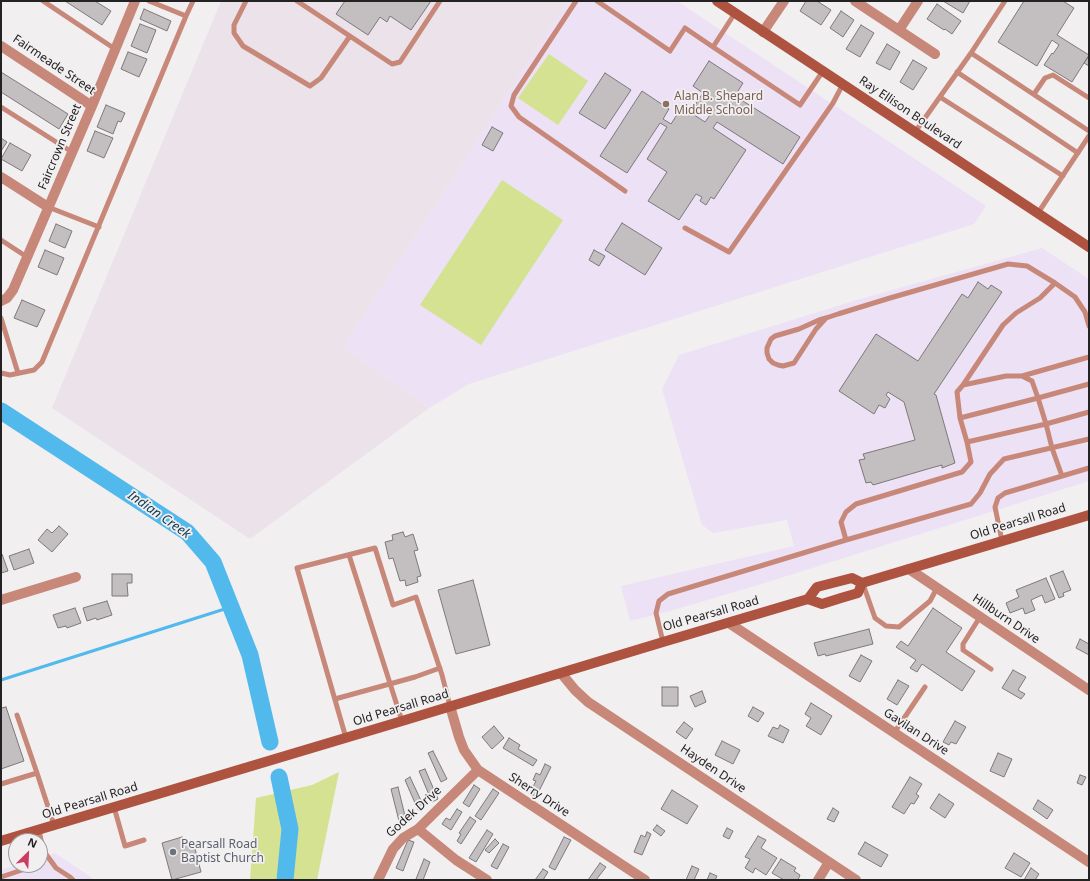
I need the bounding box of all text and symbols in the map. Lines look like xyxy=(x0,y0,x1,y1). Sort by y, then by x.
street label: Fairmeade Street xyxy=(10,32,98,98)
street label: Ray Ellison Boulevard xyxy=(856,73,964,153)
place label: Alan B. Shepard Middle School xyxy=(674,90,763,118)
marker: Alan B. Shepard Middle School xyxy=(661,99,671,109)
street label: Faircrown Street xyxy=(35,102,85,192)
water label: Indian Creek xyxy=(125,488,193,542)
street label: Old Pearsall Road xyxy=(968,501,1068,543)
street label: Hillburn Drive xyxy=(970,591,1042,647)
street label: Old Pearsall Road xyxy=(661,593,761,635)
street label: Old Pearsall Road xyxy=(351,687,451,729)
street label: Gavilan Drive xyxy=(881,706,951,758)
street label: Hayden Drive xyxy=(677,742,749,796)
street label: Sherry Drive xyxy=(506,770,572,820)
street label: Old Pearsall Road xyxy=(40,780,140,822)
street label: Godek Drive xyxy=(383,783,445,841)
north arrow xyxy=(8,833,48,873)
text: N xyxy=(26,834,40,851)
place label: Pearsall Road Baptist Church xyxy=(181,838,264,866)
marker: Pearsall Road Baptist Church xyxy=(168,847,178,857)

